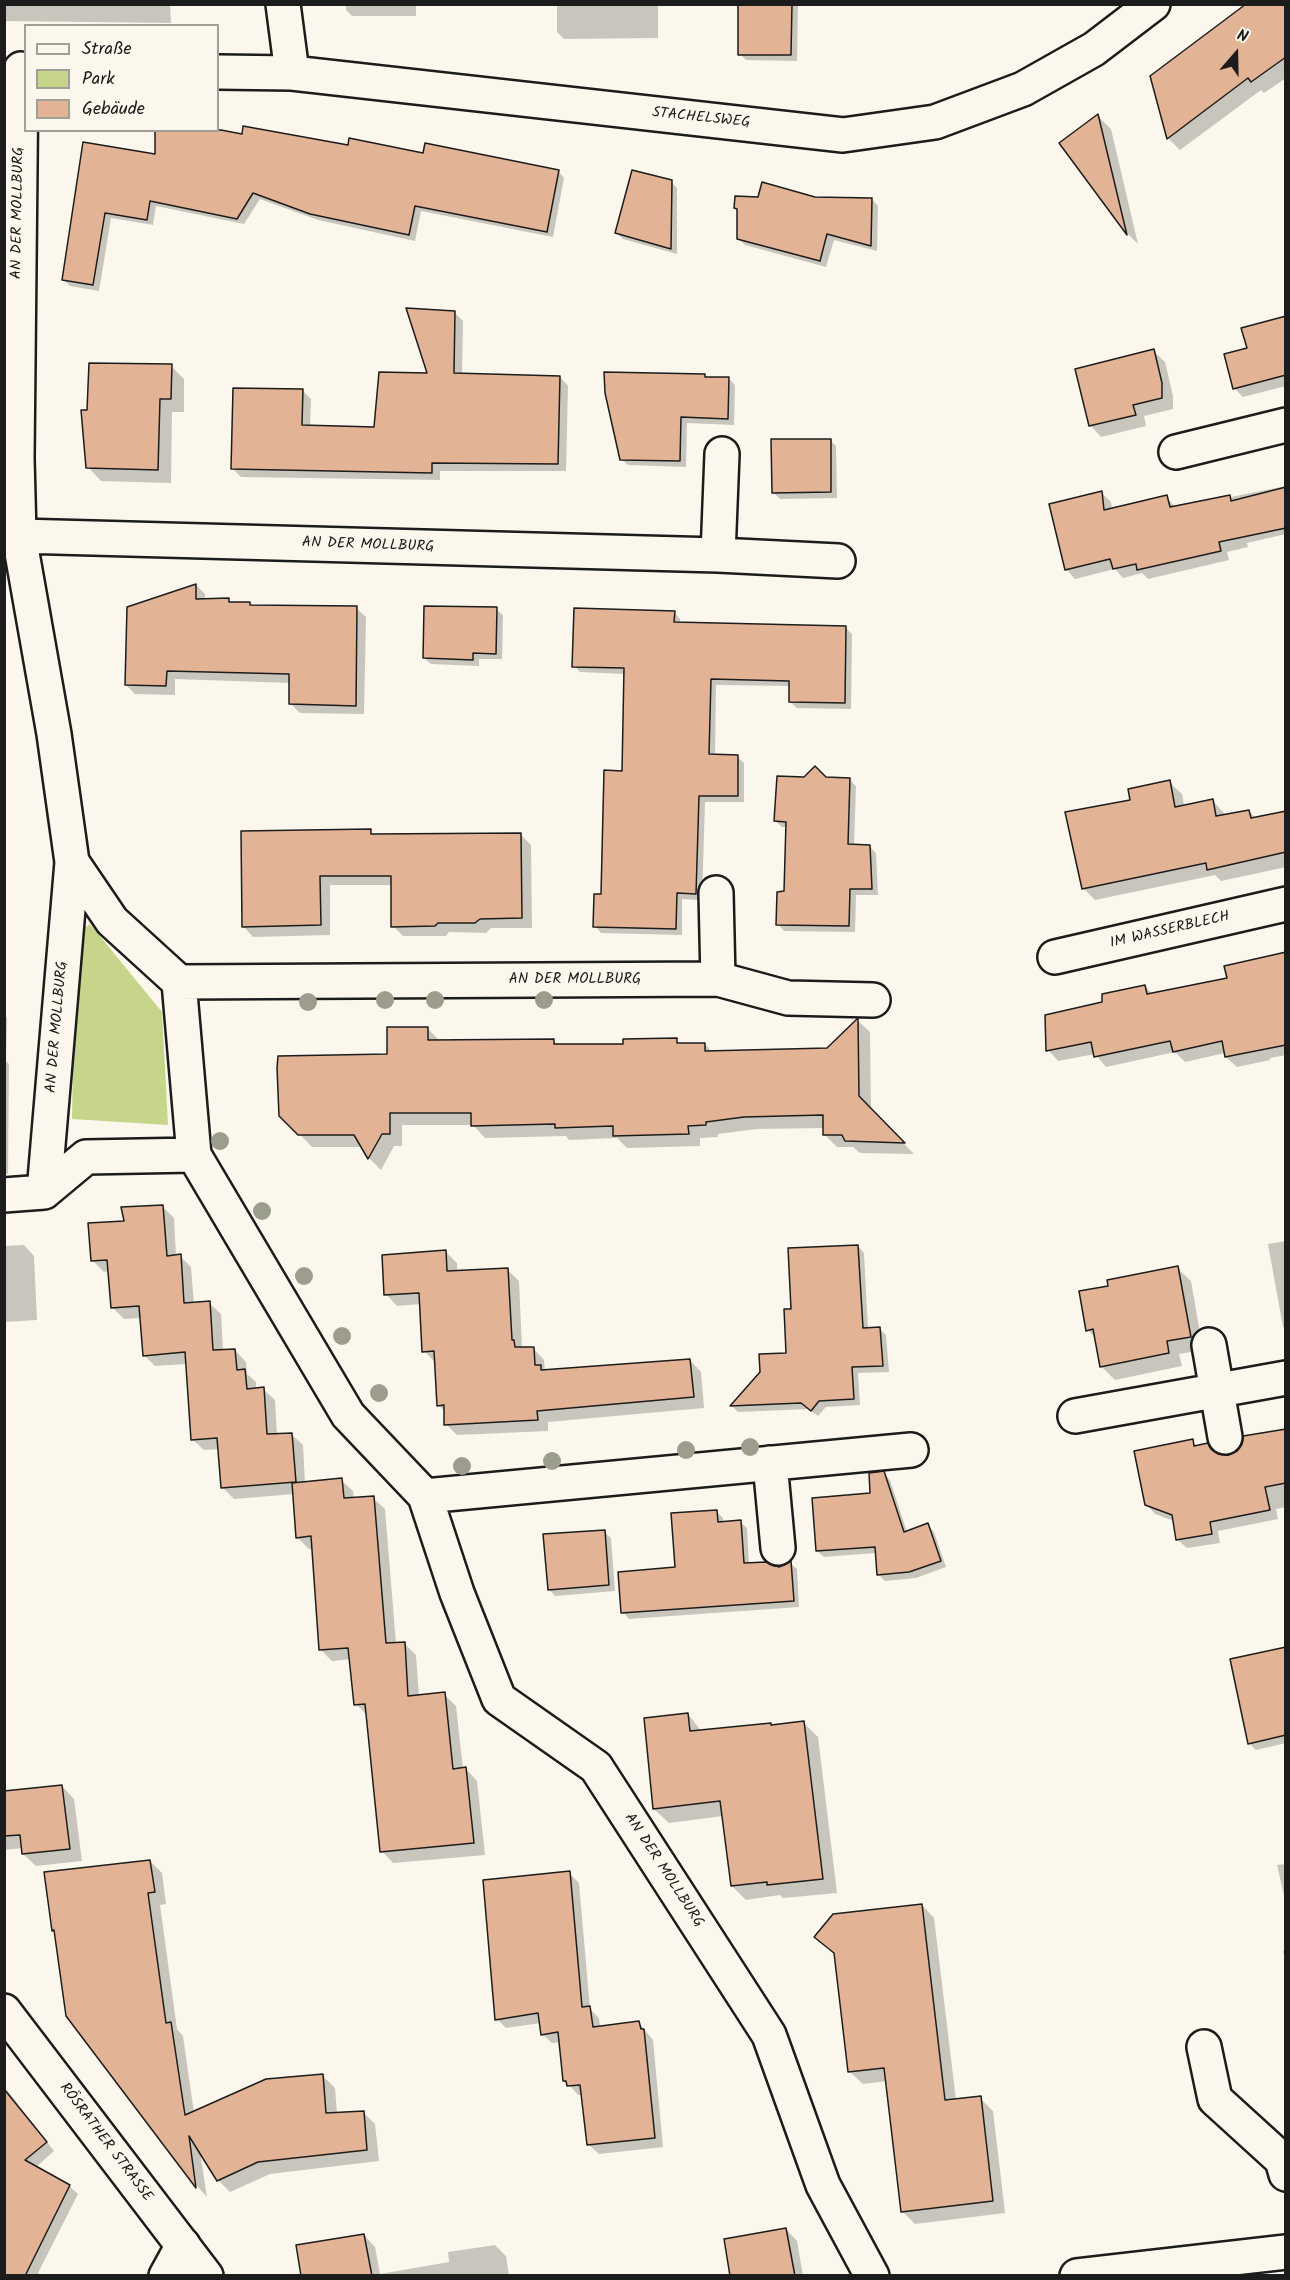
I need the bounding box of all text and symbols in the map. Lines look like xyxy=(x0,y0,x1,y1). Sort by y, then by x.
text: N xyxy=(1233,23,1251,50)
legend xyxy=(24,24,219,132)
north arrow xyxy=(1206,24,1266,84)
text: Straße xyxy=(82,35,132,64)
text: Park xyxy=(82,65,115,94)
text: Gebäude xyxy=(82,95,145,124)
street label: STACHELSWEG xyxy=(651,105,751,133)
street label: AN DER MOLLBURG xyxy=(9,147,29,279)
street label: AN DER MOLLBURG xyxy=(302,535,434,557)
street label: IM WASSERBLECH xyxy=(1108,908,1232,954)
street label: AN DER MOLLBURG xyxy=(43,960,73,1094)
street label: AN DER MOLLBURG xyxy=(509,971,641,989)
street label: AN DER MOLLBURG xyxy=(619,1811,707,1931)
street label: RÖSRATHER STRASSE xyxy=(54,2080,156,2206)

